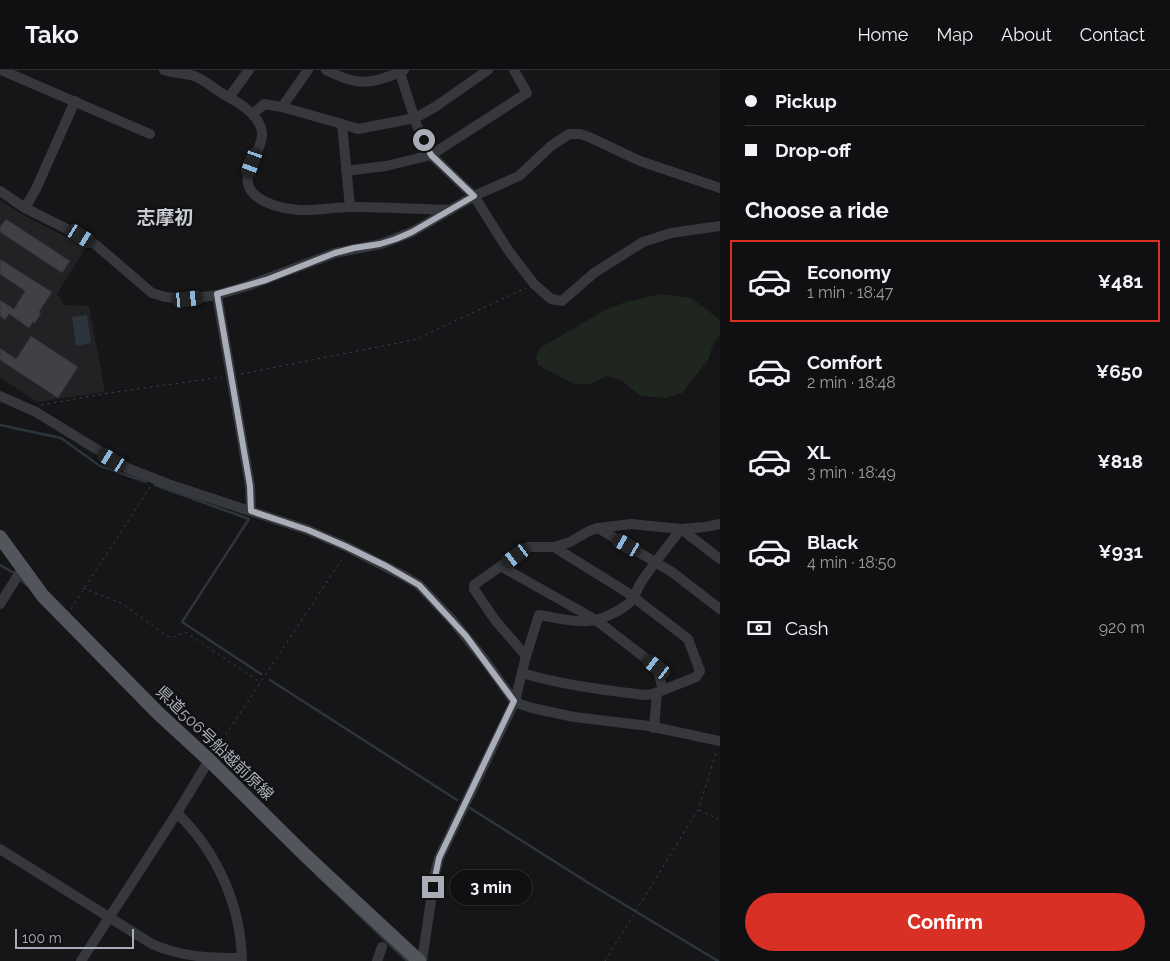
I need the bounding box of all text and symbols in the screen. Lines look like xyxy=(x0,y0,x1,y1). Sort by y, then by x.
text: Tako xyxy=(25,20,79,49)
text: Home xyxy=(857,24,908,45)
text: Map xyxy=(936,24,973,45)
text: About xyxy=(1001,24,1052,45)
text: Contact xyxy=(1080,24,1145,45)
text: Pickup xyxy=(775,90,837,112)
route start xyxy=(413,129,435,151)
text: Drop-off xyxy=(775,139,851,161)
car xyxy=(239,146,264,180)
text: Choose a ride xyxy=(745,197,889,223)
district label: 志摩初 xyxy=(136,206,194,228)
car xyxy=(64,222,97,250)
icon: car xyxy=(747,259,792,304)
text: Economy xyxy=(807,261,891,283)
text: ¥481 xyxy=(1098,270,1143,292)
text: 1 min · 18:47 xyxy=(807,283,893,302)
car xyxy=(172,290,203,308)
icon: car xyxy=(747,349,792,394)
text: Comfort xyxy=(807,351,882,373)
text: ¥650 xyxy=(1096,360,1143,382)
text: 2 min · 18:48 xyxy=(807,373,896,392)
icon: car xyxy=(747,439,792,484)
text: XL xyxy=(807,441,830,463)
car xyxy=(95,446,128,474)
text: ¥818 xyxy=(1097,450,1143,472)
text: 3 min · 18:49 xyxy=(807,463,896,482)
icon: car xyxy=(747,529,792,574)
car xyxy=(610,531,643,559)
text: Black xyxy=(807,531,858,553)
text: ¥931 xyxy=(1098,540,1143,562)
car xyxy=(499,541,532,571)
text: 4 min · 18:50 xyxy=(807,553,896,572)
icon: cash xyxy=(745,614,773,642)
text: Cash xyxy=(785,617,829,639)
text: 920 m xyxy=(1099,618,1145,637)
car xyxy=(640,652,673,682)
street label: 県道506号船越前原線 xyxy=(152,682,278,804)
callout: 3 min xyxy=(450,870,533,904)
route end xyxy=(422,876,444,898)
text: 3 min xyxy=(470,878,512,897)
button: Confirm xyxy=(745,893,1145,951)
scale bar xyxy=(15,926,134,949)
text: 100 m xyxy=(22,930,62,946)

